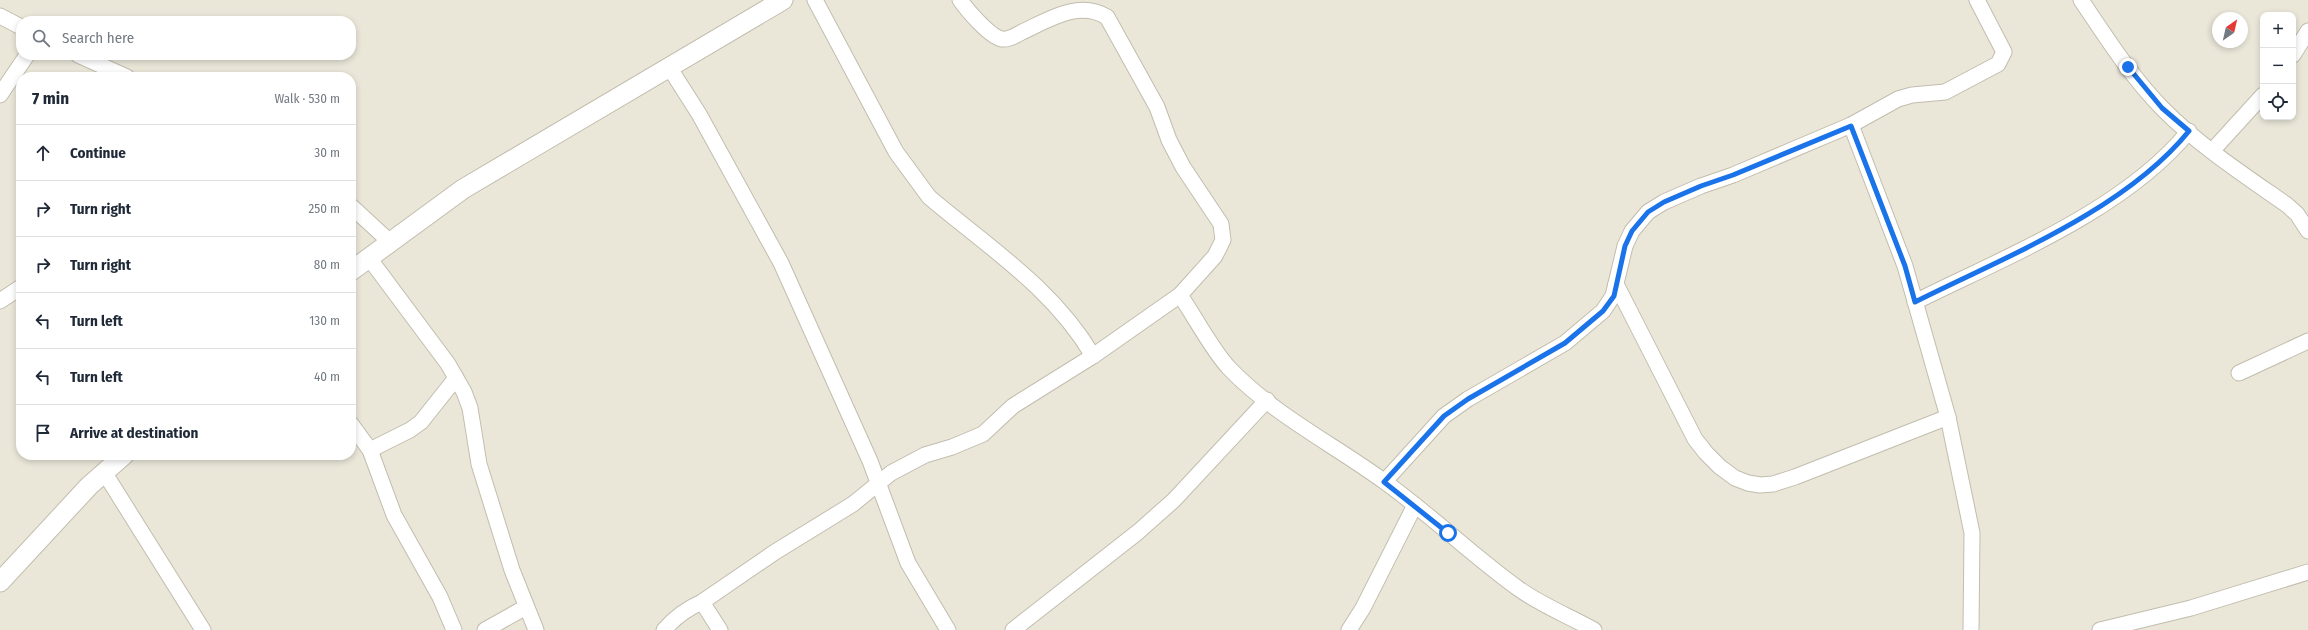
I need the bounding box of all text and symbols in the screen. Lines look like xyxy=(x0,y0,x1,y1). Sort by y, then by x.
north arrow xyxy=(2212,12,2248,48)
map controls xyxy=(2260,12,2296,120)
button: + xyxy=(2260,12,2296,48)
search box xyxy=(16,16,356,60)
icon: search xyxy=(30,27,52,49)
text: Search here xyxy=(62,29,134,47)
button: − xyxy=(2260,48,2296,84)
route end xyxy=(2119,58,2137,76)
button: locate xyxy=(2260,84,2296,120)
text: 7 min xyxy=(32,88,69,109)
text: Walk · 530 m xyxy=(274,91,340,106)
icon: ahead xyxy=(32,142,54,164)
text: Continue xyxy=(70,144,126,162)
text: 30 m xyxy=(314,145,340,160)
icon: right xyxy=(32,198,54,220)
text: Turn right xyxy=(70,200,131,218)
text: 250 m xyxy=(308,201,340,216)
icon: right xyxy=(32,254,54,276)
text: Turn right xyxy=(70,256,131,274)
text: 80 m xyxy=(314,257,340,272)
icon: left xyxy=(32,310,54,332)
text: Turn left xyxy=(70,312,123,330)
text: 130 m xyxy=(309,313,340,328)
icon: left xyxy=(32,366,54,388)
text: Turn left xyxy=(70,368,123,386)
text: 40 m xyxy=(314,369,340,384)
icon: arrive xyxy=(32,422,54,444)
text: Arrive at destination xyxy=(70,424,198,442)
route start xyxy=(1439,524,1457,542)

